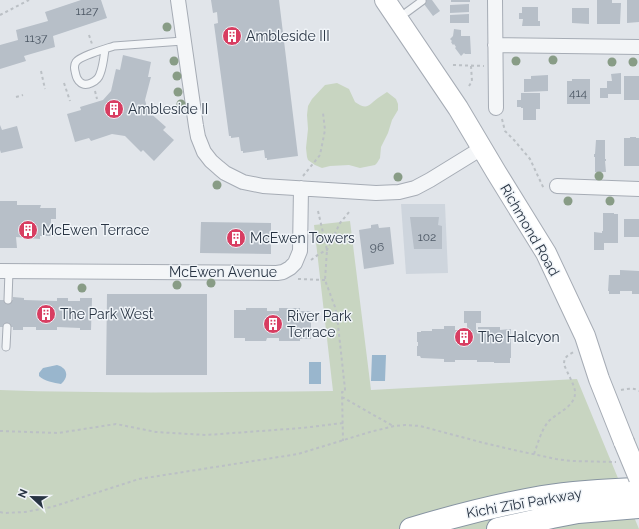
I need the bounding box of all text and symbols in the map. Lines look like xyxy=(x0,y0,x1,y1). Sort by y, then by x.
house number: 1127 xyxy=(76,4,99,18)
building icon: Ambleside III xyxy=(221,25,243,47)
place label: Ambleside III xyxy=(246,28,330,44)
house number: 1137 xyxy=(24,31,48,45)
house number: 414 xyxy=(569,86,588,100)
building icon: Ambleside II xyxy=(103,98,125,120)
place label: Ambleside II xyxy=(128,101,208,117)
street label: Richmond Road xyxy=(497,181,563,279)
building icon: McEwen Terrace xyxy=(17,219,39,241)
place label: McEwen Terrace xyxy=(42,222,149,238)
building icon: McEwen Towers xyxy=(225,227,247,249)
place label: McEwen Towers xyxy=(250,230,355,246)
house number: 102 xyxy=(418,230,436,244)
house number: 96 xyxy=(370,240,384,254)
street label: McEwen Avenue xyxy=(169,264,277,280)
building icon: The Park West xyxy=(35,303,57,325)
place label: The Park West xyxy=(60,306,154,322)
place label: River Park Terrace xyxy=(287,308,352,340)
building icon: River Park Terrace xyxy=(262,313,284,335)
building icon: The Halcyon xyxy=(453,326,475,348)
place label: The Halcyon xyxy=(478,329,560,345)
north arrow xyxy=(12,477,52,517)
street label: Kichi Zībī Parkway xyxy=(465,485,583,521)
text: N xyxy=(16,487,31,500)

